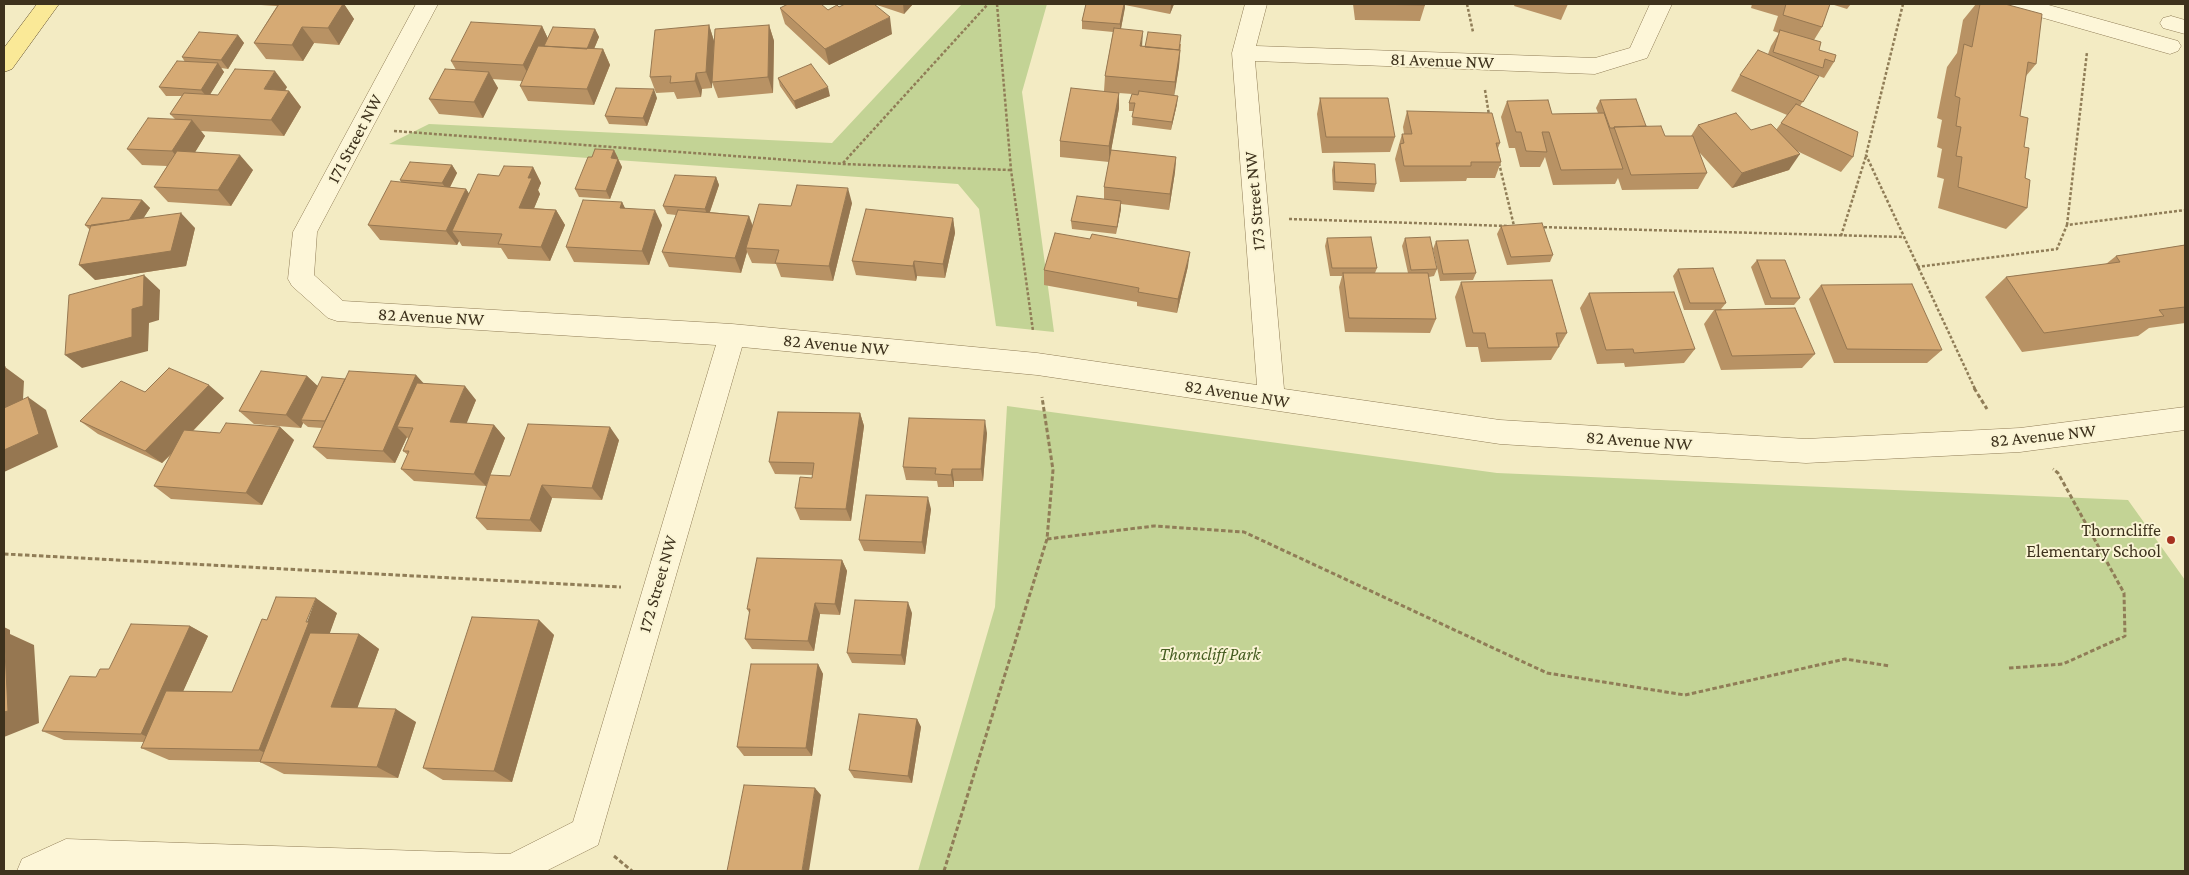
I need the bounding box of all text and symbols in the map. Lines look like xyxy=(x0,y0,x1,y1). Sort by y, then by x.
street label: 81 Avenue NW xyxy=(1390,48,1494,74)
street label: 171 Street NW xyxy=(323,91,387,187)
street label: 173 Street NW xyxy=(1240,150,1270,252)
street label: 82 Avenue NW xyxy=(377,303,485,331)
street label: 82 Avenue NW xyxy=(782,330,890,360)
street label: 82 Avenue NW xyxy=(1183,375,1291,413)
street label: 82 Avenue NW xyxy=(1989,420,2097,452)
street label: 82 Avenue NW xyxy=(1585,427,1693,455)
place label: Thorncliffe Elementary School xyxy=(2026,519,2161,562)
street label: 172 Street NW xyxy=(634,533,682,635)
marker: Thorncliffe Elementary School xyxy=(2165,534,2177,546)
park label: Thorncliff Park xyxy=(1160,643,1260,665)

